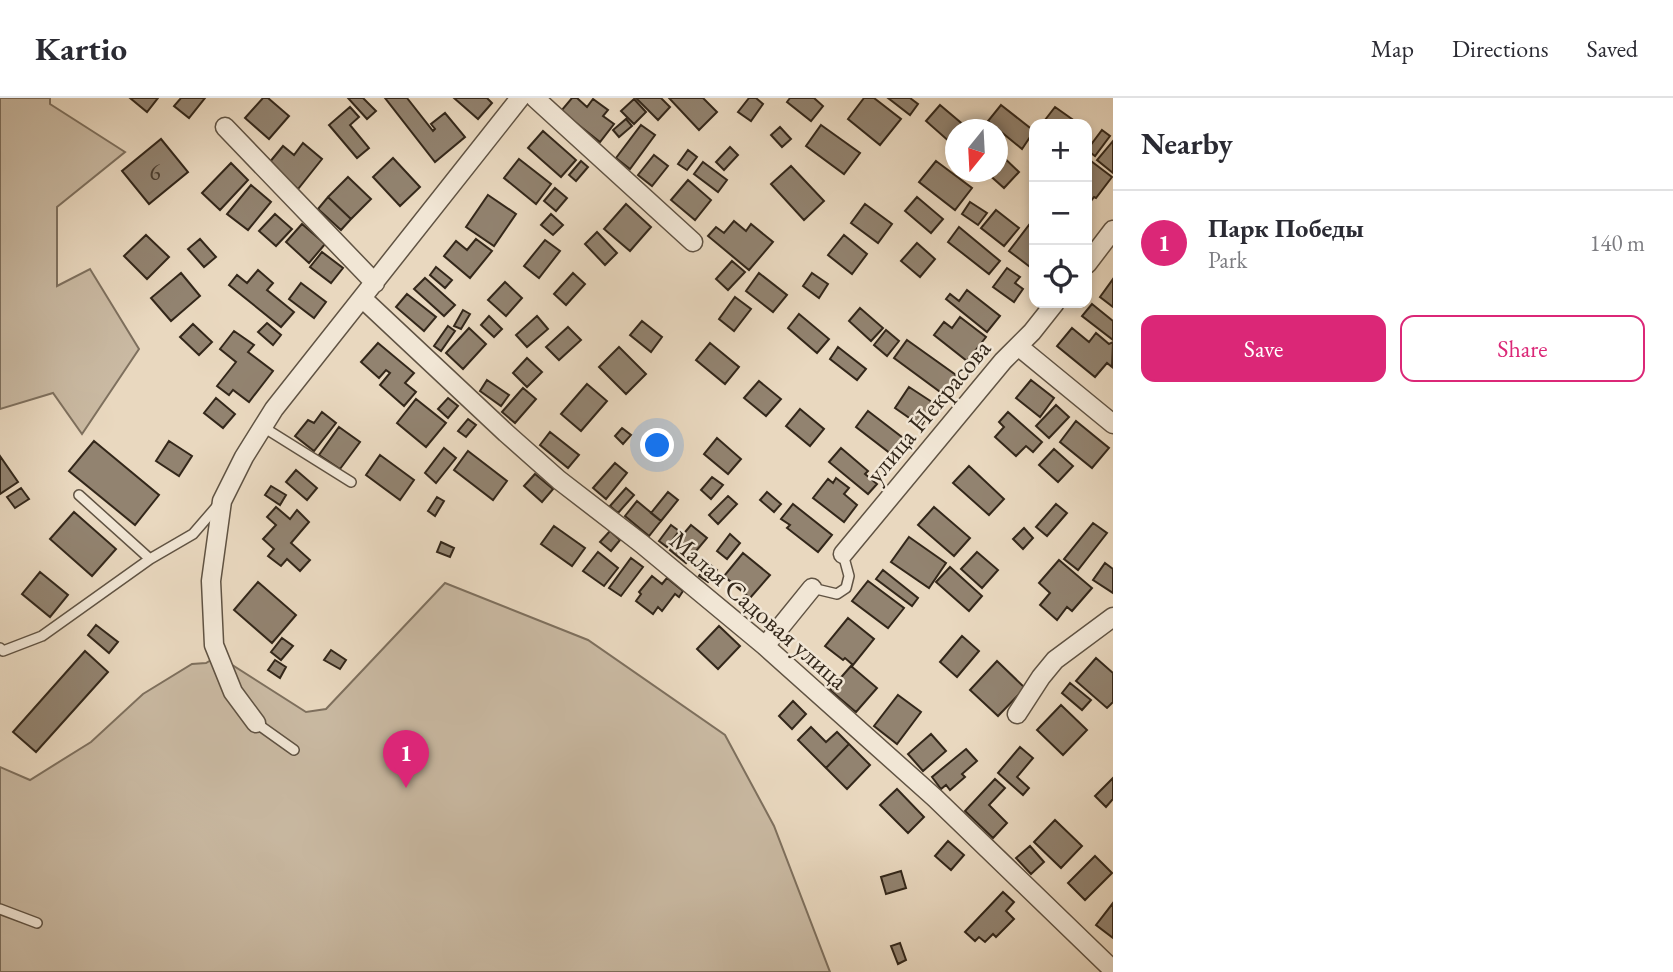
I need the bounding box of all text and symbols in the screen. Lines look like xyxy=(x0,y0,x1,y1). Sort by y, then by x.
text: Kartio xyxy=(35,27,127,70)
text: Map xyxy=(1371,33,1414,64)
text: Directions xyxy=(1452,33,1549,64)
text: Saved xyxy=(1587,33,1638,64)
north arrow xyxy=(945,119,1008,182)
map controls xyxy=(1029,119,1092,308)
button: + xyxy=(1029,119,1092,182)
text: Nearby xyxy=(1141,124,1233,163)
house number: 6 xyxy=(149,157,161,187)
button: − xyxy=(1029,182,1092,245)
text: Парк Победы xyxy=(1208,211,1364,245)
text: 1 xyxy=(1158,228,1170,258)
text: 140 m xyxy=(1589,228,1645,258)
button: locate xyxy=(1029,245,1092,308)
text: Park xyxy=(1208,245,1247,275)
button: Save xyxy=(1141,315,1386,382)
button: Share xyxy=(1400,315,1645,382)
street label: улица Некрасова xyxy=(858,332,998,490)
your location xyxy=(640,428,674,462)
street label: Малая Садовая улица xyxy=(663,523,856,697)
pin: 1 xyxy=(383,730,429,788)

